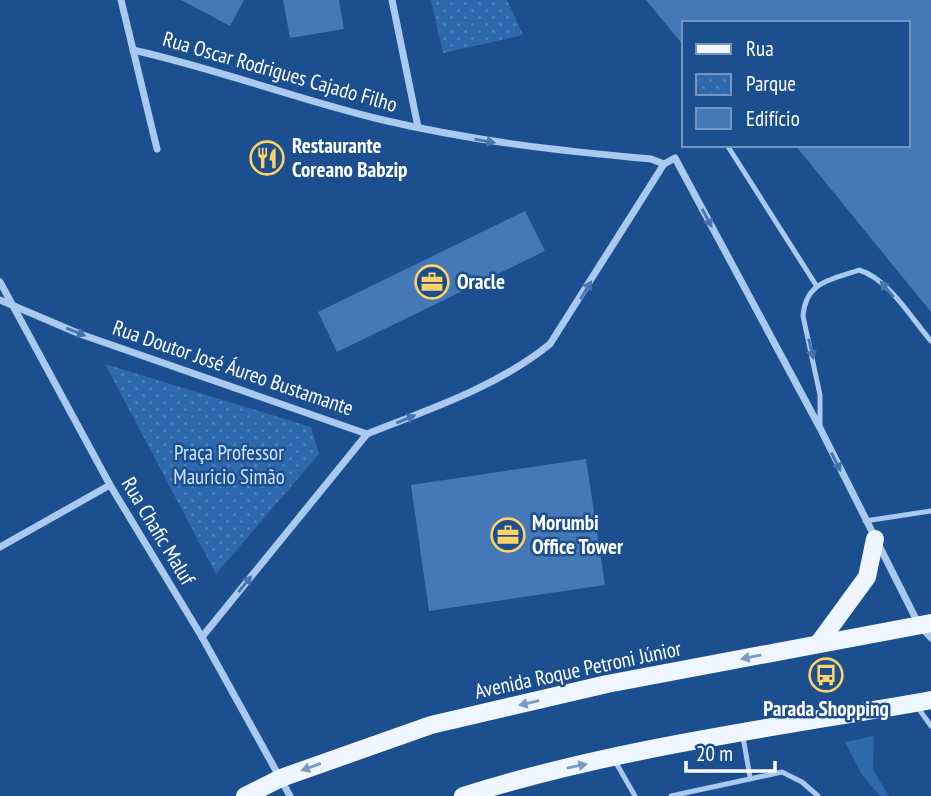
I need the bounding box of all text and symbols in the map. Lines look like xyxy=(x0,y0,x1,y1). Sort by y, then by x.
legend xyxy=(682,21,910,147)
street label: Rua Oscar Rodrigues Cajado Filho xyxy=(160,25,400,118)
text: Rua xyxy=(746,35,774,62)
text: Parque xyxy=(746,70,796,97)
text: Edifício xyxy=(746,105,800,132)
place label: Restaurante Coreano Babzip xyxy=(292,132,408,183)
one-way arrow xyxy=(474,135,496,146)
restaurant icon: Restaurante Coreano Babzip xyxy=(248,139,286,177)
one-way arrow xyxy=(701,208,713,228)
office icon: Oracle xyxy=(413,263,451,301)
place label: Oracle xyxy=(457,268,505,295)
one-way arrow xyxy=(879,280,895,298)
one-way arrow xyxy=(579,281,592,300)
street label: Rua Doutor José Áureo Bustamante xyxy=(109,314,357,421)
one-way arrow xyxy=(66,326,87,337)
one-way arrow xyxy=(805,338,816,360)
one-way arrow xyxy=(395,413,416,424)
park label: Praça Professor Mauricio Simão xyxy=(173,439,285,490)
one-way arrow xyxy=(831,452,842,472)
street label: Rua Chafic Maluf xyxy=(116,472,202,590)
place label: Morumbi Office Tower xyxy=(532,509,624,560)
office icon: Morumbi Office Tower xyxy=(489,516,527,554)
one-way arrow xyxy=(238,575,253,593)
street label: Avenida Roque Petroni Júnior xyxy=(472,634,684,705)
one-way arrow xyxy=(740,651,762,662)
bus stop icon: Parada Shopping xyxy=(807,656,845,694)
place label: Parada Shopping xyxy=(763,695,889,722)
one-way arrow xyxy=(518,698,540,709)
scale bar xyxy=(686,730,775,774)
text: 20 m xyxy=(696,740,733,767)
one-way arrow xyxy=(566,761,588,772)
one-way arrow xyxy=(300,762,321,773)

